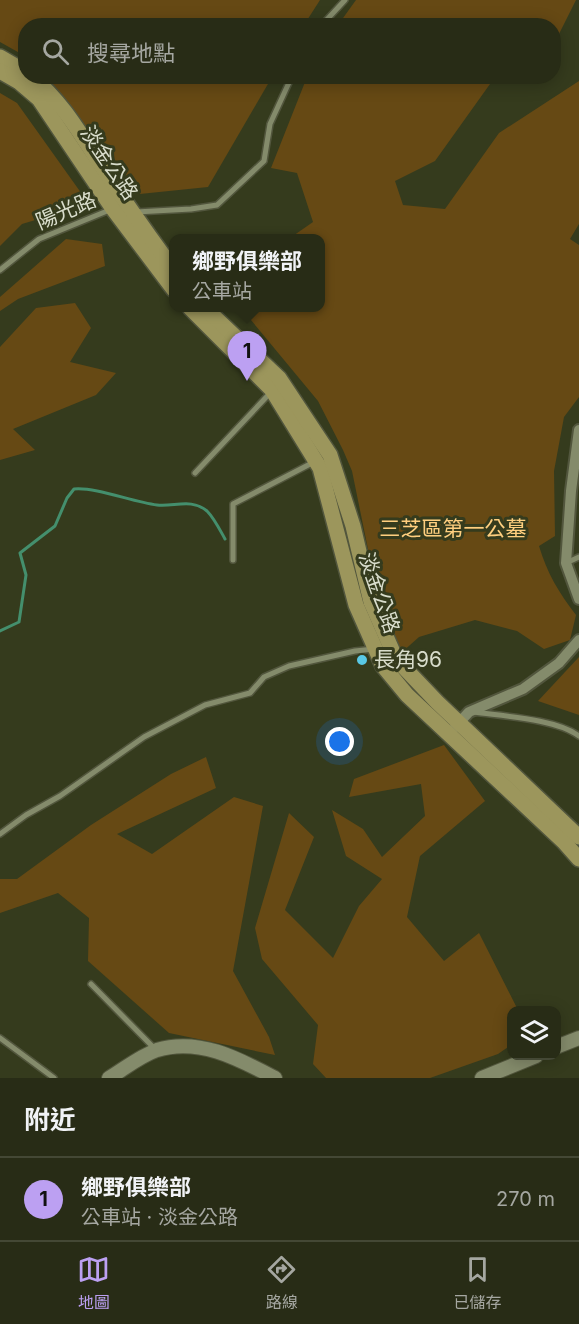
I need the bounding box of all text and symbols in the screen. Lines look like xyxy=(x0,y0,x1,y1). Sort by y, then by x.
search box xyxy=(18,18,561,84)
icon: search xyxy=(39,35,72,68)
text: 搜尋地點 xyxy=(87,40,175,66)
street label: 淡金公路 xyxy=(76,121,143,205)
street label: 陽光路 xyxy=(32,187,100,234)
popup xyxy=(169,234,325,312)
text: 鄉野俱樂部 xyxy=(192,248,302,274)
text: 公車站 xyxy=(192,279,252,303)
pin: 1 xyxy=(228,332,266,381)
park label: 三芝區第一公墓 xyxy=(380,516,527,541)
street label: 淡金公路 xyxy=(354,549,405,637)
place label: 長角96 xyxy=(374,647,442,672)
marker: 長角96 xyxy=(355,653,369,667)
your location xyxy=(325,727,354,756)
map controls xyxy=(507,1006,561,1060)
button: layers xyxy=(507,1006,561,1060)
text: 附近 xyxy=(24,1104,76,1135)
text: 鄉野俱樂部 xyxy=(81,1174,191,1200)
text: 1 xyxy=(39,1187,48,1211)
text: 270 m xyxy=(496,1187,555,1211)
text: 公車站 · 淡金公路 xyxy=(81,1205,238,1229)
tab: 地圖 xyxy=(77,1253,110,1313)
tab: 路線 xyxy=(265,1253,298,1313)
tab: 已儲存 xyxy=(453,1253,501,1313)

